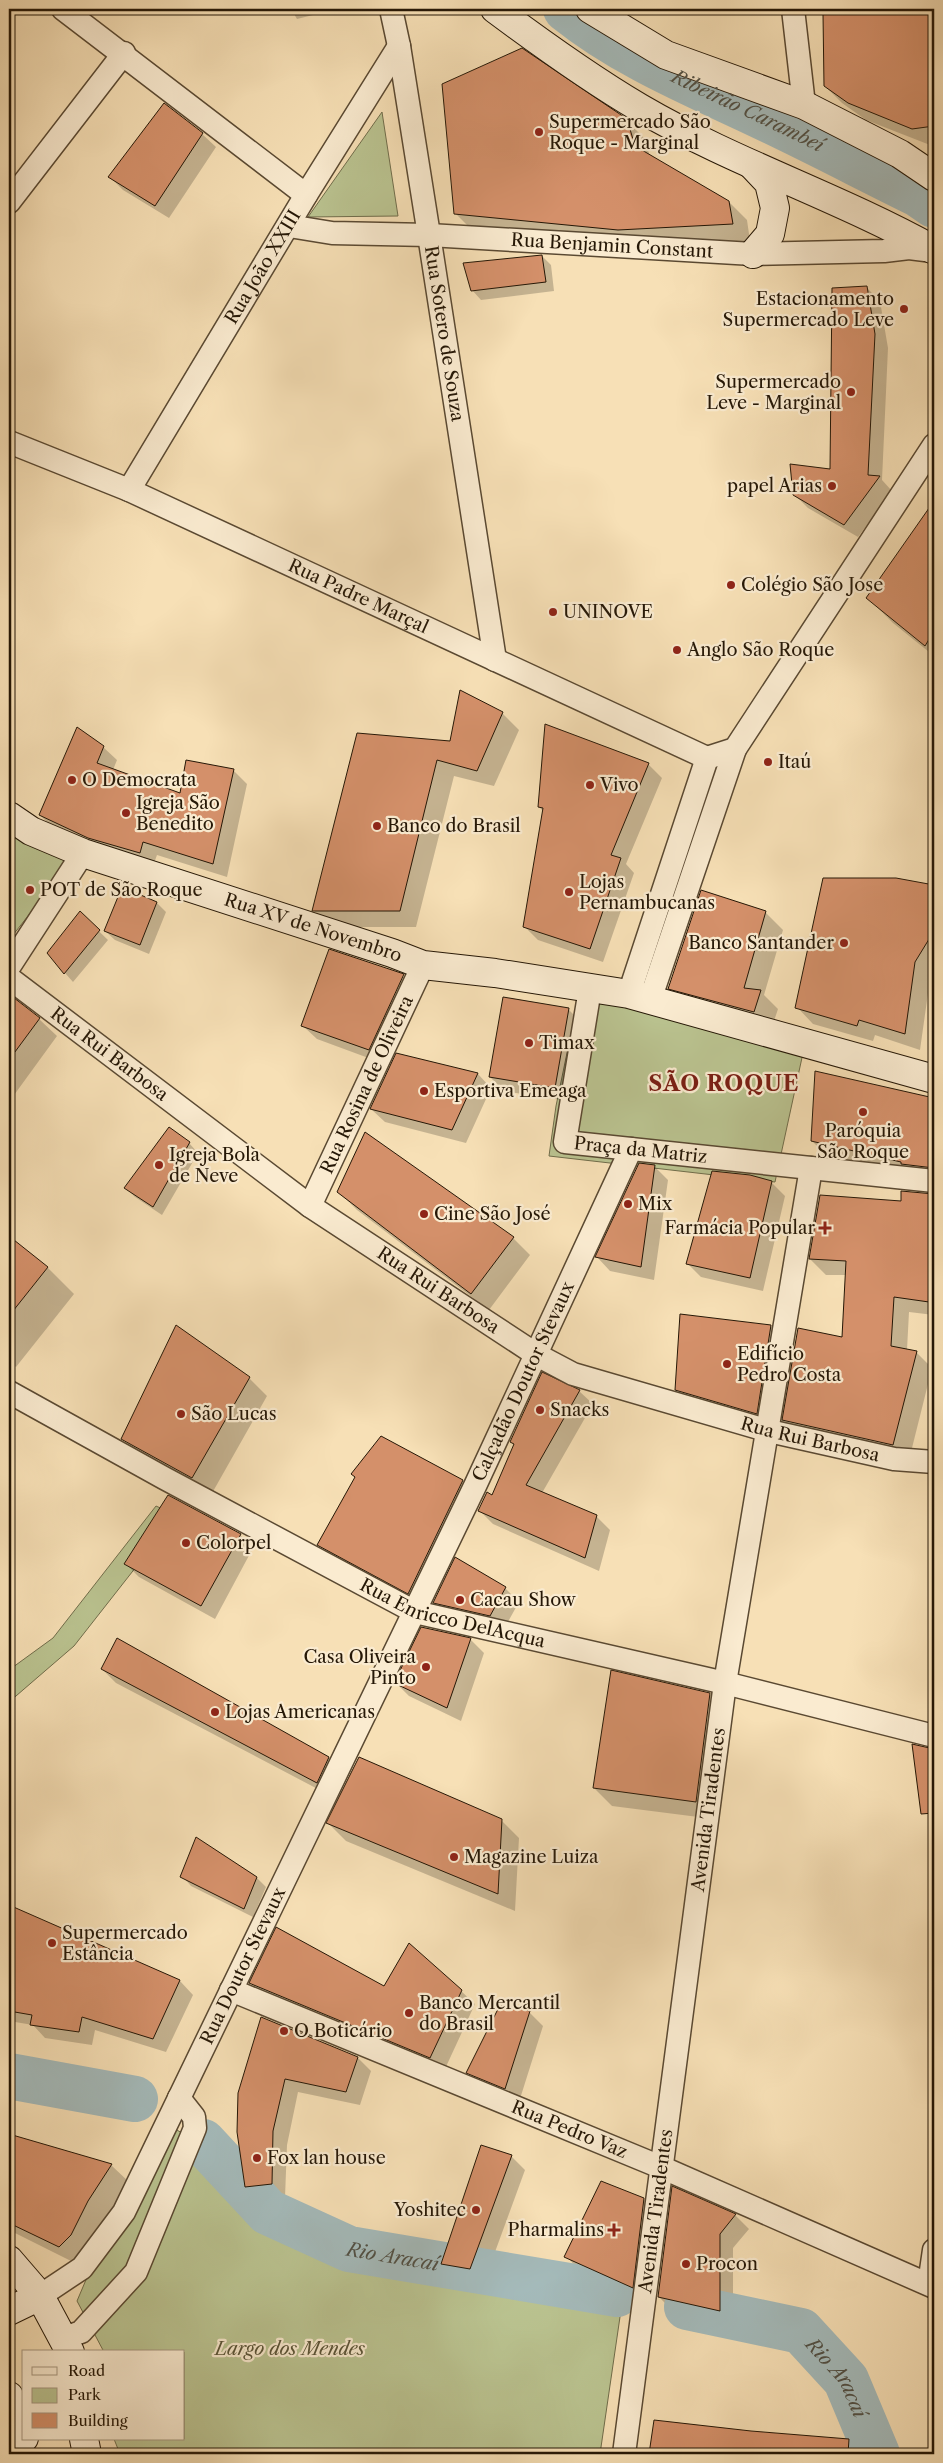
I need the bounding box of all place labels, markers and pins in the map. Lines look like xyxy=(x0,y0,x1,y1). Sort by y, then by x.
place label: Supermercado São Roque - Marginal xyxy=(549,111,711,154)
marker: Supermercado São Roque - Marginal xyxy=(533,126,545,138)
place label: Estacionamento Supermercado Leve xyxy=(723,288,894,331)
marker: Estacionamento Supermercado Leve xyxy=(898,303,910,315)
place label: Supermercado Leve - Marginal xyxy=(706,371,841,414)
marker: Supermercado Leve - Marginal xyxy=(845,386,857,398)
place label: papel Arias xyxy=(727,475,822,497)
marker: papel Arias xyxy=(826,480,838,492)
place label: Colégio São Jose xyxy=(741,574,883,596)
marker: Colégio São Jose xyxy=(725,579,737,591)
place label: UNINOVE xyxy=(563,601,653,623)
marker: UNINOVE xyxy=(547,606,559,618)
place label: Anglo São Roque xyxy=(686,639,834,661)
marker: Anglo São Roque xyxy=(671,644,683,656)
place label: Itaú xyxy=(778,751,811,773)
marker: Itaú xyxy=(762,756,774,768)
place label: O Democrata xyxy=(82,769,197,791)
marker: O Democrata xyxy=(66,774,78,786)
place label: Vivo xyxy=(599,774,639,796)
marker: Vivo xyxy=(584,779,596,791)
place label: Igreja São Benedito xyxy=(136,792,220,835)
marker: Igreja São Benedito xyxy=(120,807,132,819)
place label: Banco do Brasil xyxy=(387,815,521,837)
marker: Banco do Brasil xyxy=(371,820,383,832)
place label: Lojas Pernambucanas xyxy=(579,871,715,914)
place label: POT de São Roque xyxy=(40,879,203,901)
marker: POT de São Roque xyxy=(24,884,36,896)
marker: Lojas Pernambucanas xyxy=(563,886,575,898)
place label: Banco Santander xyxy=(688,932,834,954)
marker: Banco Santander xyxy=(838,937,850,949)
place label: Timax xyxy=(539,1032,595,1054)
marker: Timax xyxy=(523,1037,535,1049)
place label: Esportiva Emeaga xyxy=(434,1080,587,1102)
marker: Esportiva Emeaga xyxy=(418,1085,430,1097)
marker: Paróquia São Roque xyxy=(857,1106,869,1118)
place label: Paróquia São Roque xyxy=(817,1120,909,1163)
place label: Igreja Bola de Neve xyxy=(169,1144,261,1187)
marker: Igreja Bola de Neve xyxy=(153,1159,165,1171)
place label: Mix xyxy=(638,1193,673,1215)
marker: Mix xyxy=(622,1198,634,1210)
place label: Cine São José xyxy=(434,1203,551,1225)
marker: Cine São José xyxy=(418,1208,430,1220)
place label: Farmácia Popular xyxy=(665,1217,815,1239)
marker: Farmácia Popular xyxy=(819,1222,831,1234)
place label: Edifício Pedro Costa xyxy=(737,1343,842,1386)
marker: Edifício Pedro Costa xyxy=(721,1358,733,1370)
place label: Snacks xyxy=(550,1399,609,1421)
place label: São Lucas xyxy=(191,1403,277,1425)
marker: Snacks xyxy=(534,1404,546,1416)
marker: São Lucas xyxy=(175,1408,187,1420)
place label: Colorpel xyxy=(196,1532,271,1554)
marker: Colorpel xyxy=(180,1537,192,1549)
place label: Cacau Show xyxy=(470,1589,577,1611)
marker: Cacau Show xyxy=(454,1594,466,1606)
place label: Casa Oliveira Pinto xyxy=(303,1646,417,1689)
marker: Casa Oliveira Pinto xyxy=(420,1661,432,1673)
place label: Lojas Americanas xyxy=(225,1701,375,1723)
marker: Lojas Americanas xyxy=(209,1706,221,1718)
place label: Magazine Luiza xyxy=(464,1846,599,1868)
marker: Magazine Luiza xyxy=(448,1851,460,1863)
place label: Supermercado Estância xyxy=(62,1922,188,1965)
marker: Supermercado Estância xyxy=(46,1937,58,1949)
place label: Banco Mercantil do Brasil xyxy=(419,1992,560,2035)
marker: Banco Mercantil do Brasil xyxy=(403,2007,415,2019)
place label: O Boticário xyxy=(294,2020,392,2042)
marker: O Boticário xyxy=(278,2025,290,2037)
place label: Fox lan house xyxy=(267,2147,386,2169)
marker: Fox lan house xyxy=(251,2152,263,2164)
place label: Yoshitec xyxy=(393,2199,466,2221)
marker: Yoshitec xyxy=(470,2204,482,2216)
place label: Pharmalins xyxy=(508,2219,604,2241)
marker: Pharmalins xyxy=(608,2224,620,2236)
place label: Procon xyxy=(696,2253,758,2275)
marker: Procon xyxy=(680,2258,692,2270)

